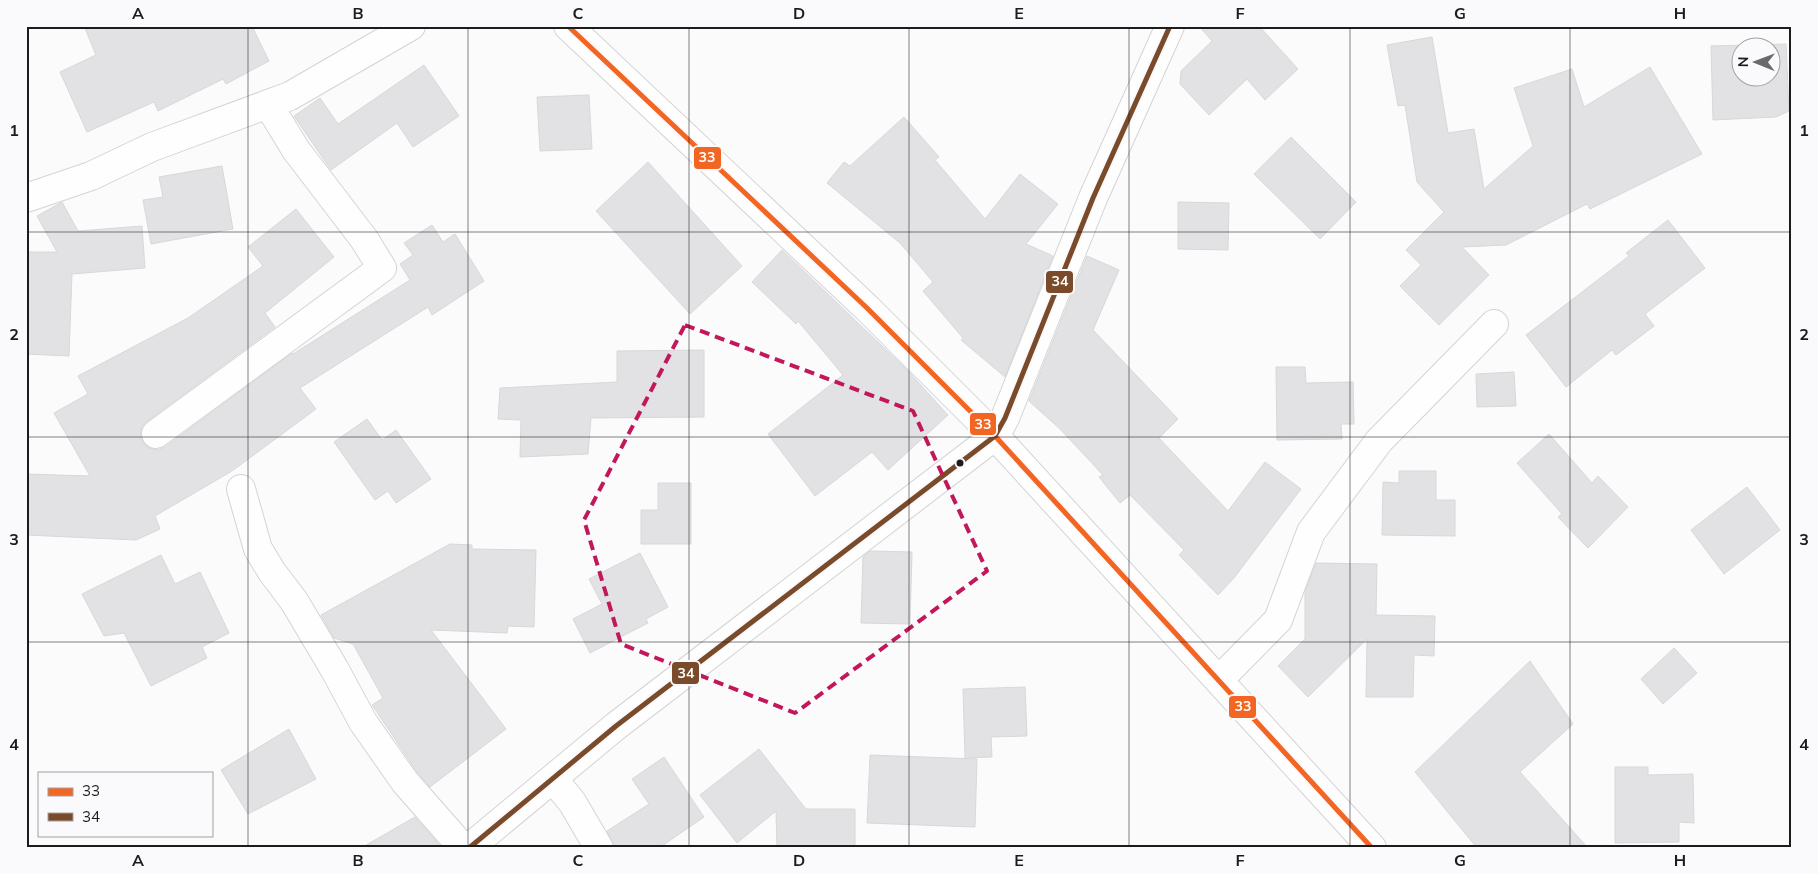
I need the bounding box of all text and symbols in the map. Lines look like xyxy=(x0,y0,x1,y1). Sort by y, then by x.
text: A xyxy=(132,3,144,23)
text: B xyxy=(352,3,364,23)
text: C xyxy=(573,3,584,23)
text: D xyxy=(793,3,805,23)
text: E xyxy=(1014,3,1024,23)
text: F xyxy=(1235,3,1245,23)
text: G xyxy=(1454,3,1466,23)
text: H xyxy=(1674,3,1686,23)
north arrow xyxy=(1730,38,1780,88)
text: N xyxy=(1734,56,1752,67)
text: 1 xyxy=(9,120,19,140)
text: 1 xyxy=(1799,120,1809,140)
line badge: 33 xyxy=(693,146,722,170)
text: 33 xyxy=(699,148,715,166)
line badge: 34 xyxy=(1045,270,1074,294)
text: 34 xyxy=(1052,272,1069,290)
text: 2 xyxy=(9,324,19,344)
text: 2 xyxy=(1799,324,1809,344)
line badge: 33 xyxy=(969,412,997,436)
text: 33 xyxy=(975,415,991,433)
unlabelled marker xyxy=(955,458,965,468)
text: 3 xyxy=(9,529,19,549)
text: 3 xyxy=(1799,529,1809,549)
line badge: 34 xyxy=(671,661,700,685)
text: 34 xyxy=(678,664,695,682)
line badge: 33 xyxy=(1228,695,1257,719)
text: 33 xyxy=(1235,697,1251,715)
text: 4 xyxy=(9,734,19,754)
text: 4 xyxy=(1799,734,1809,754)
legend xyxy=(38,772,212,836)
text: 33 xyxy=(82,781,100,800)
text: 34 xyxy=(82,807,100,826)
text: A xyxy=(132,850,144,870)
text: B xyxy=(352,850,364,870)
text: C xyxy=(573,850,584,870)
text: D xyxy=(793,850,805,870)
text: E xyxy=(1014,850,1024,870)
text: F xyxy=(1235,850,1245,870)
text: G xyxy=(1454,850,1466,870)
text: H xyxy=(1674,850,1686,870)

